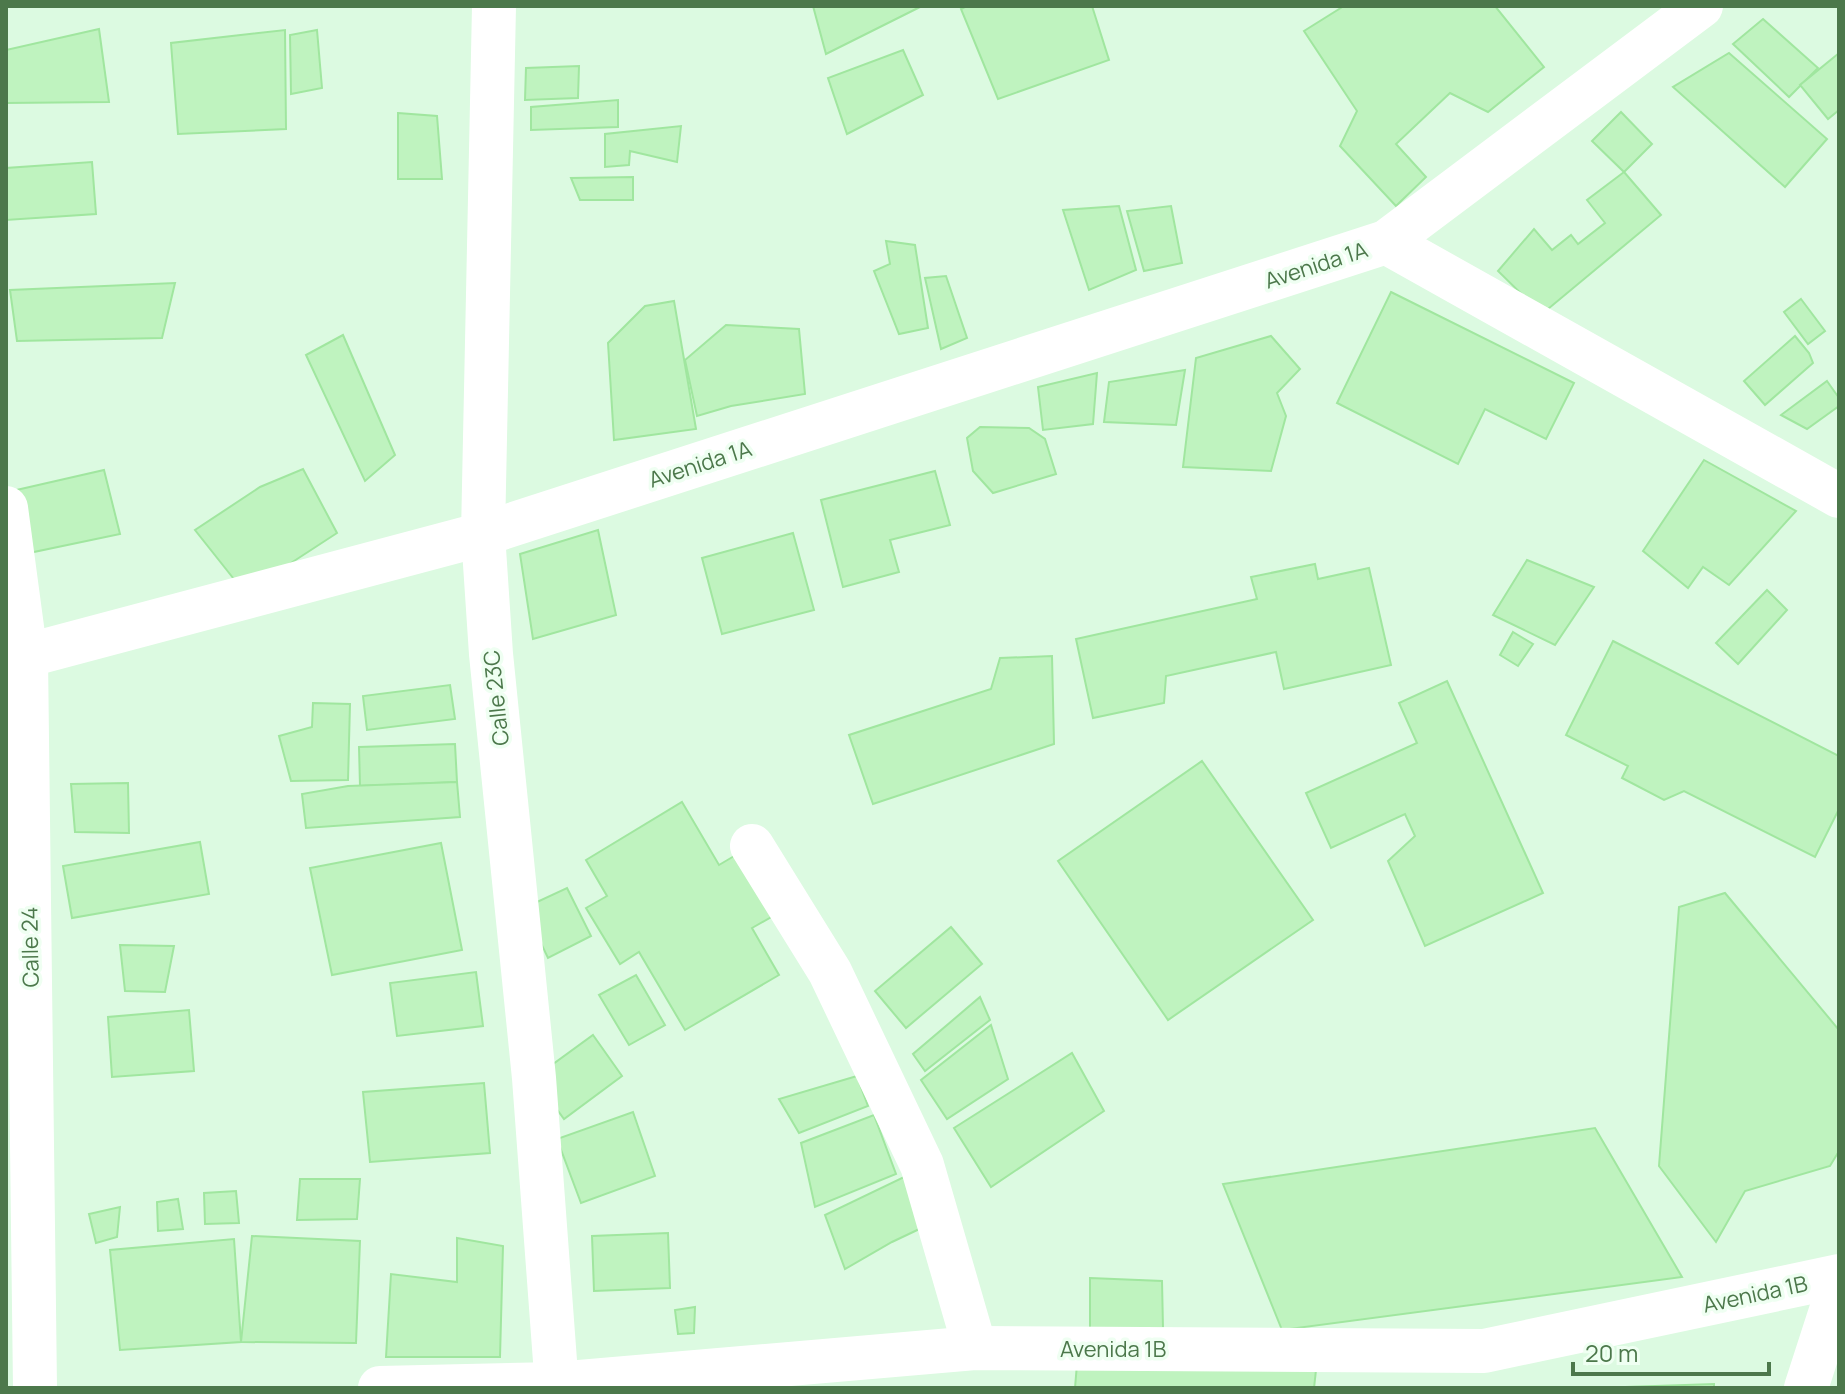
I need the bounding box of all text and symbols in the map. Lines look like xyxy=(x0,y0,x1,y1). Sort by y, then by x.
street label: Avenida 1A xyxy=(1261,234,1371,296)
street label: Avenida 1A xyxy=(645,433,755,495)
street label: Calle 23C xyxy=(476,649,516,747)
street label: Calle 24 xyxy=(14,906,46,988)
street label: Avenida 1B xyxy=(1700,1268,1810,1320)
scale bar xyxy=(1573,1326,1769,1376)
street label: Avenida 1B xyxy=(1060,1334,1166,1364)
text: 20 m xyxy=(1585,1336,1638,1369)

